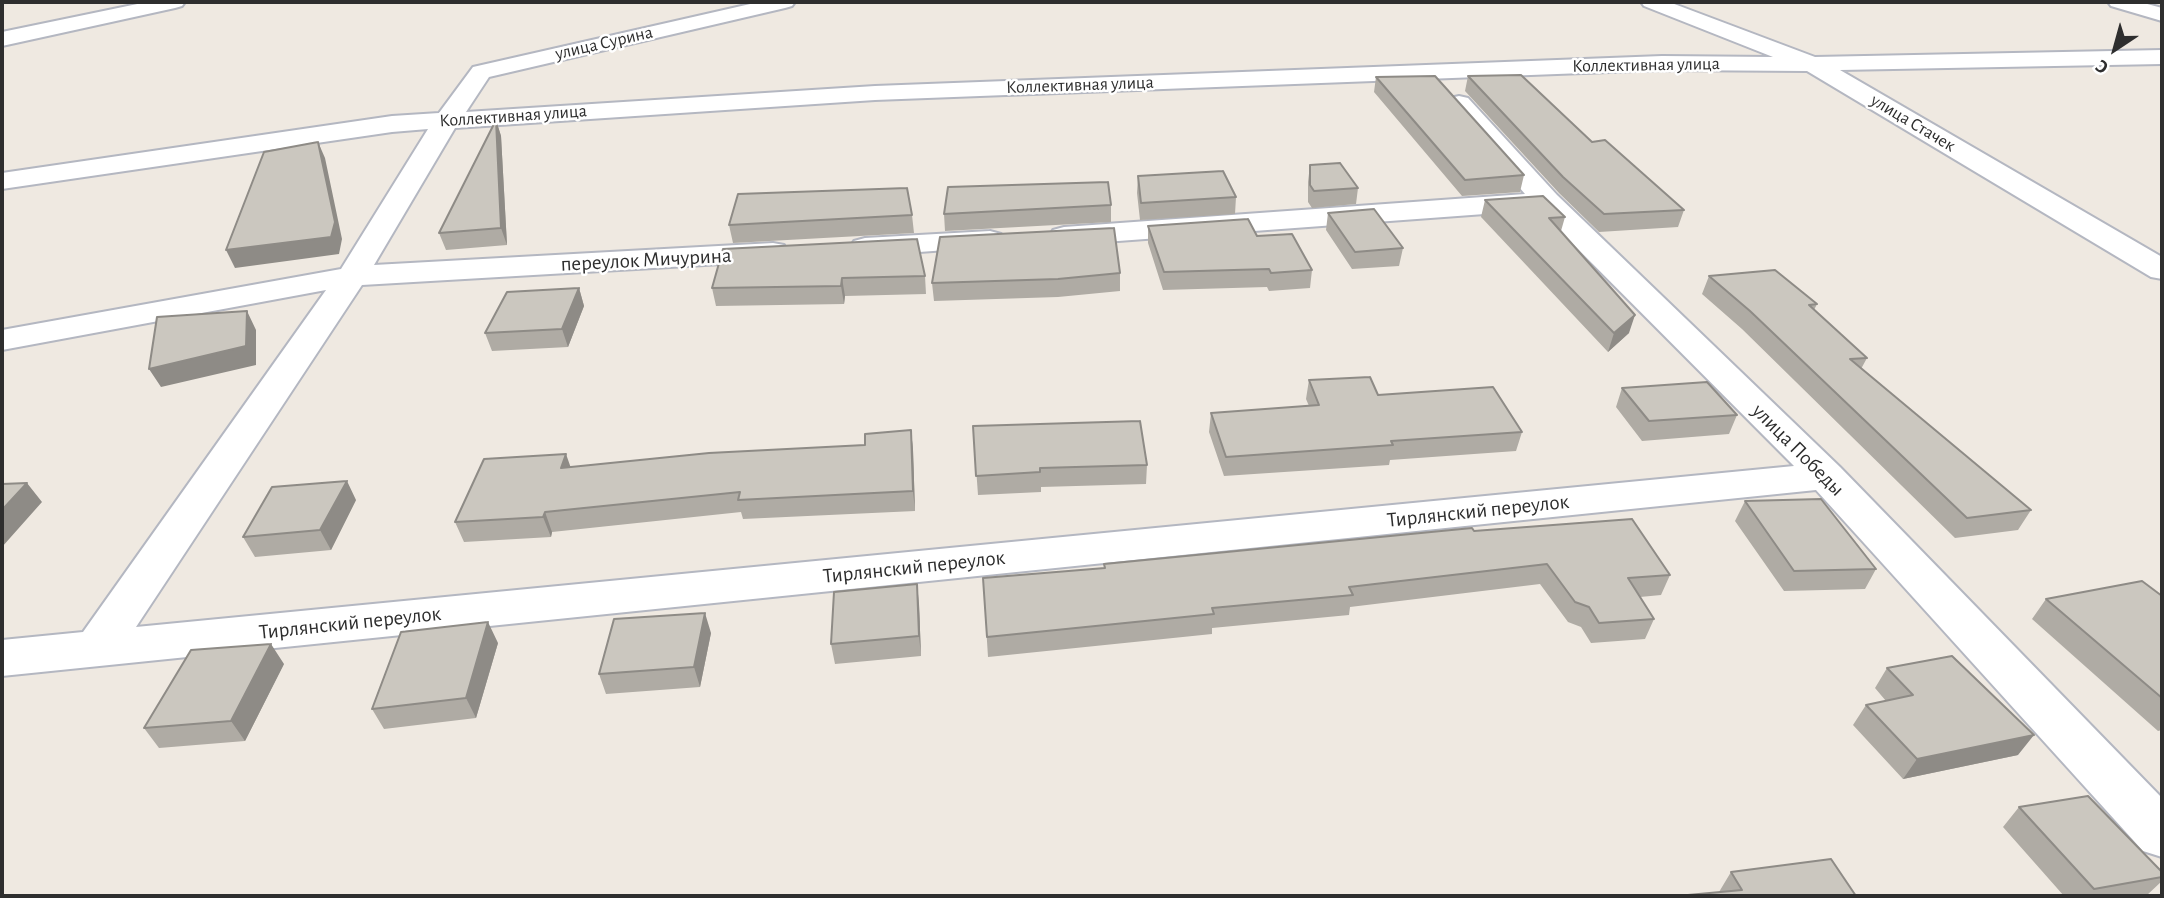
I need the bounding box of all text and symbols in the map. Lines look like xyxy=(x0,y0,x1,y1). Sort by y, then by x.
north arrow xyxy=(2080,14,2150,84)
street label: улица Сурина xyxy=(553,21,655,65)
street label: Коллективная улица xyxy=(1572,53,1720,77)
text: С xyxy=(2093,56,2112,77)
street label: Коллективная улица xyxy=(1006,72,1154,98)
street label: улица Стачек xyxy=(1867,89,1959,157)
street label: Коллективная улица xyxy=(439,100,587,132)
street label: переулок Мичурина xyxy=(560,243,732,277)
street label: улица Победы xyxy=(1746,398,1850,502)
street label: Тирлянский переулок xyxy=(1386,489,1570,533)
street label: Тирлянский переулок xyxy=(822,545,1006,589)
street label: Тирлянский переулок xyxy=(258,601,442,645)

